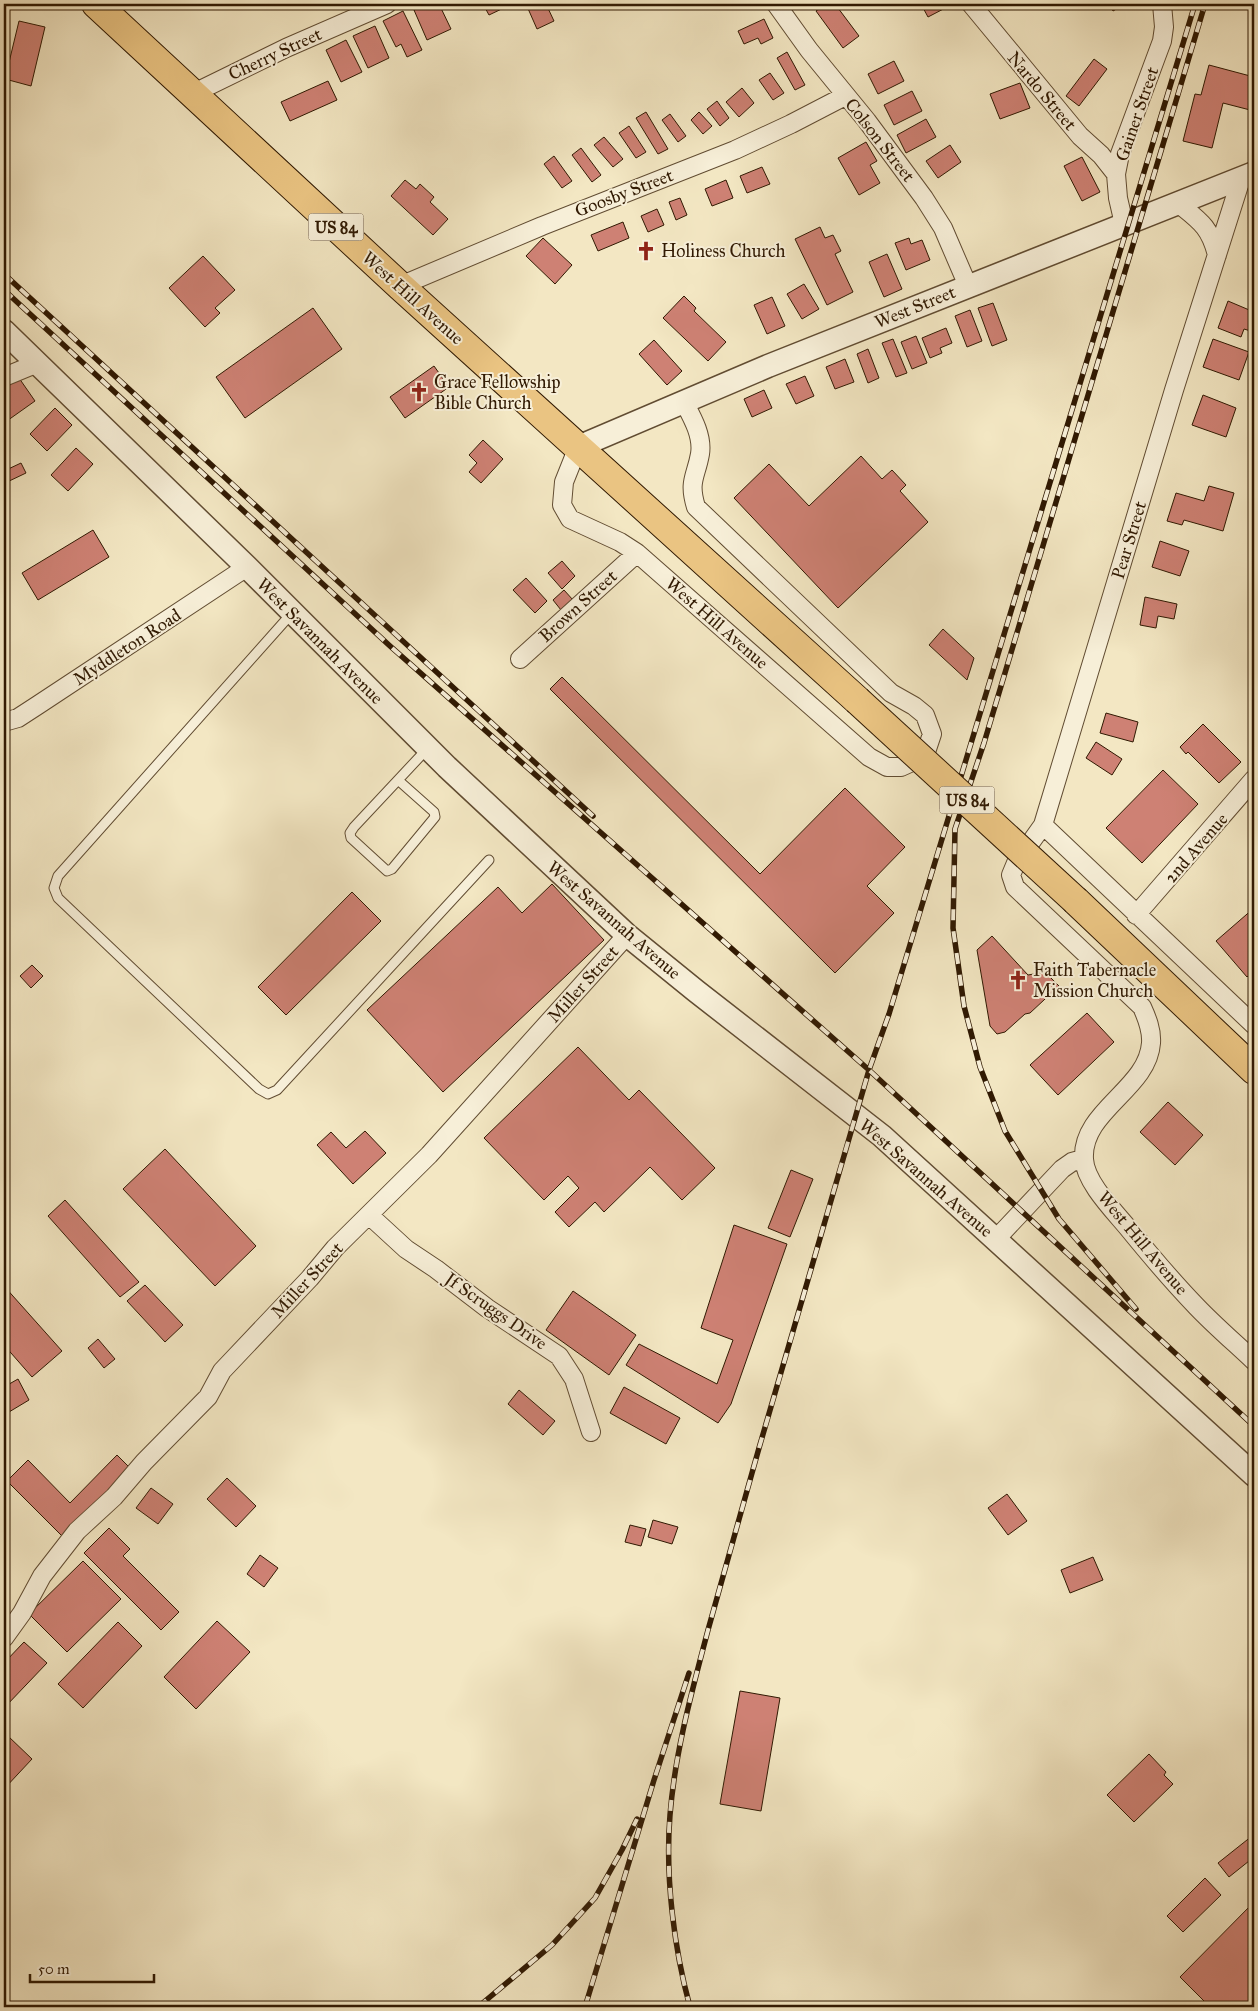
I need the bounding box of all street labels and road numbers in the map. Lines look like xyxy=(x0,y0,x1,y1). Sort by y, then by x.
street label: Cherry Street xyxy=(225,23,326,85)
street label: Nardo Street xyxy=(1003,47,1082,135)
street label: Gainer Street xyxy=(1111,63,1164,164)
street label: Colson Street xyxy=(840,94,920,187)
street label: Goosby Street xyxy=(572,164,677,222)
road number: US 84 xyxy=(308,213,364,240)
street label: West Hill Avenue xyxy=(358,247,468,349)
street label: West Street xyxy=(871,281,959,333)
street label: Pear Street xyxy=(1107,498,1151,582)
street label: Brown Street xyxy=(534,565,622,647)
street label: West Hill Avenue xyxy=(661,572,773,674)
street label: West Savannah Avenue xyxy=(252,573,388,709)
street label: Myddleton Road xyxy=(69,604,185,690)
road number: US 84 xyxy=(940,786,994,814)
street label: 2nd Avenue xyxy=(1160,808,1232,888)
street label: West Savannah Avenue xyxy=(543,856,685,984)
street label: Miller Street xyxy=(543,940,624,1027)
street label: West Savannah Avenue xyxy=(855,1114,997,1242)
street label: West Hill Avenue xyxy=(1093,1187,1193,1299)
street label: Miller Street xyxy=(266,1237,348,1323)
street label: Jf Scruggs Drive xyxy=(438,1266,551,1355)

